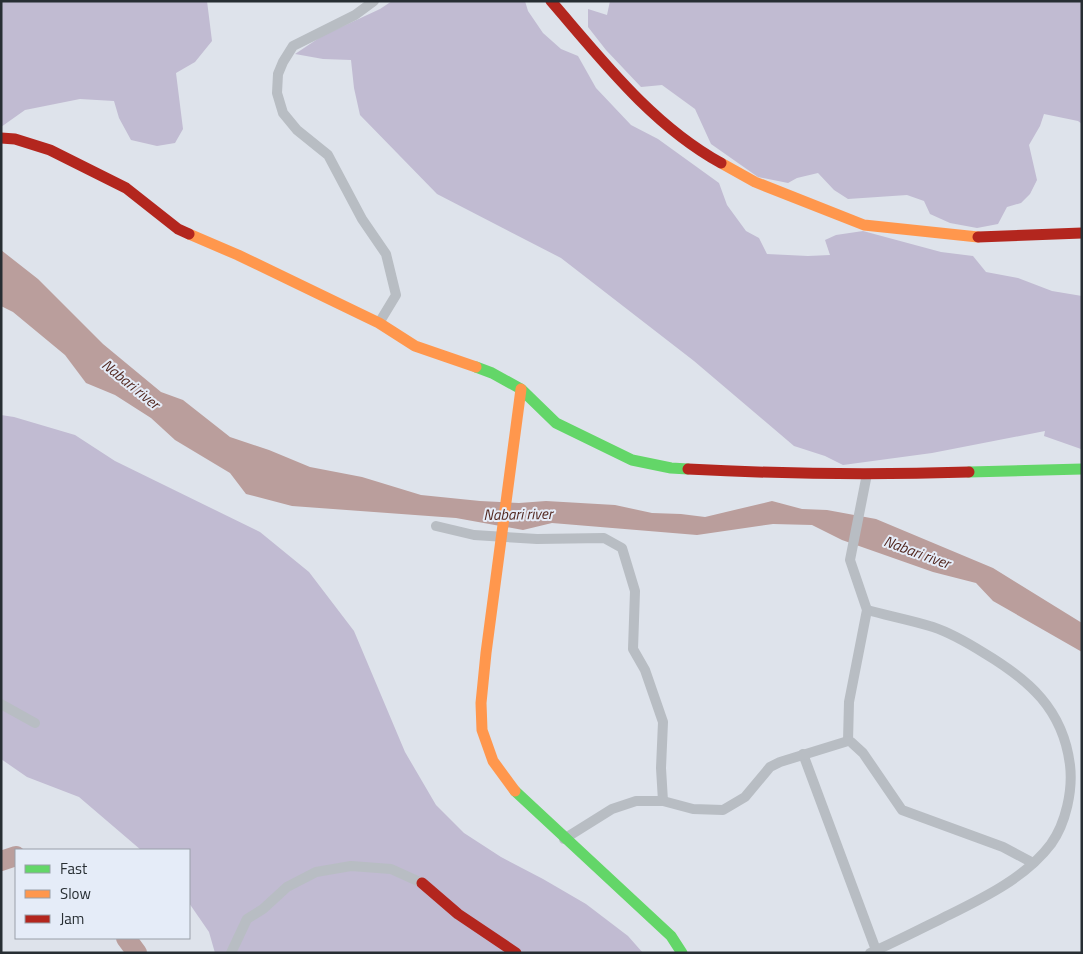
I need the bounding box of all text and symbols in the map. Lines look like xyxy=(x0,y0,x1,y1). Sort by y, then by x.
water label: Nabari river xyxy=(97,353,167,416)
water label: Nabari river xyxy=(483,502,555,526)
water label: Nabari river xyxy=(881,529,956,575)
legend xyxy=(15,849,190,939)
text: Fast xyxy=(60,857,88,880)
text: Slow xyxy=(60,882,91,905)
text: Jam xyxy=(60,907,84,930)

